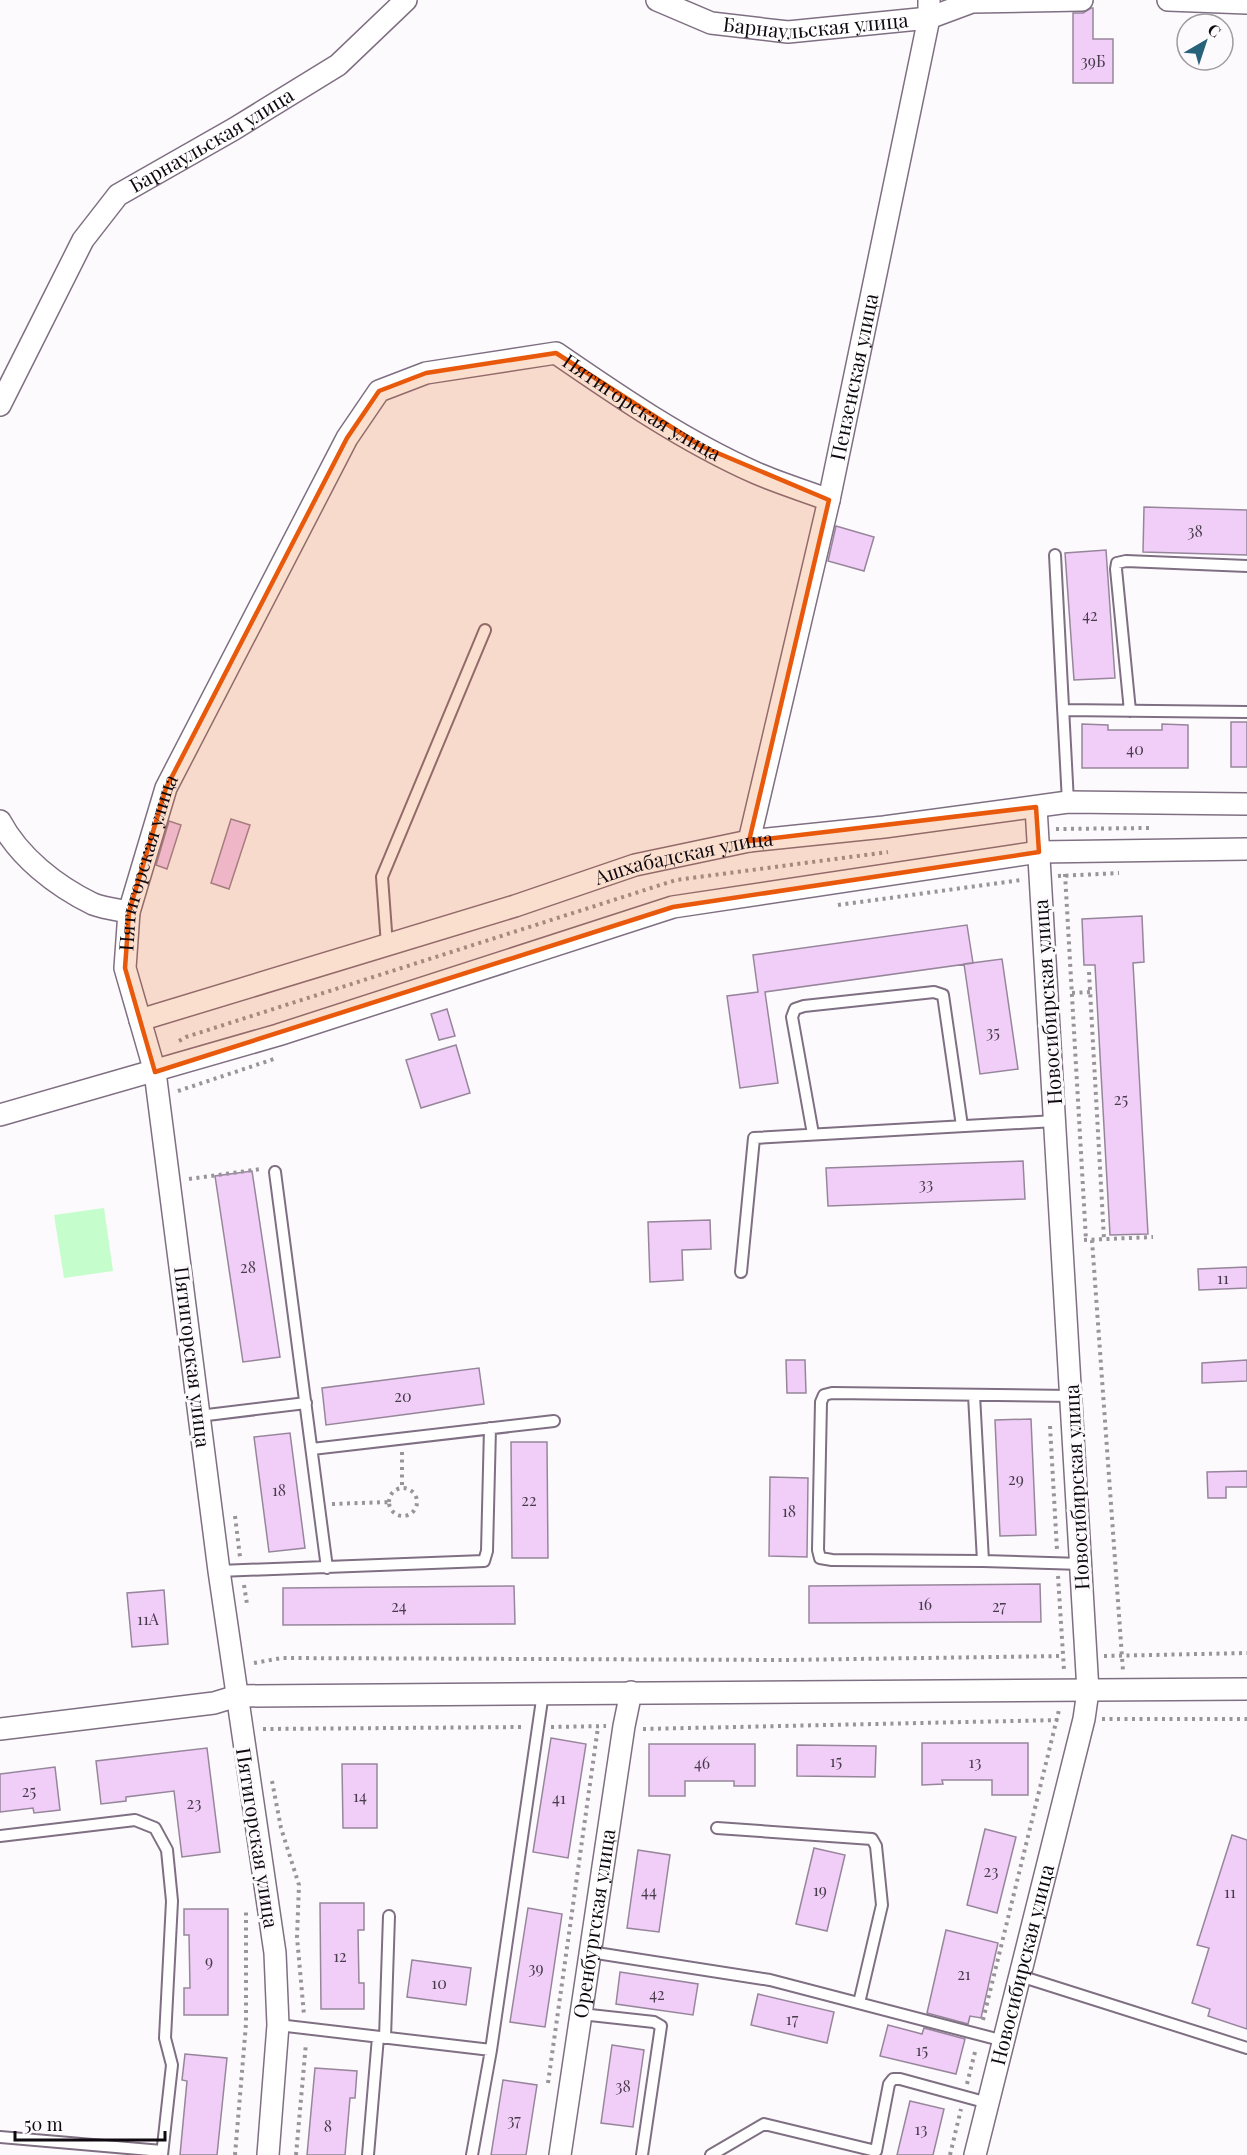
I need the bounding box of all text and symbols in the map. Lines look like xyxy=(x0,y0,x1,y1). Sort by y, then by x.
street label: Барнаульская улица xyxy=(722,5,910,44)
north arrow xyxy=(1175,12,1235,72)
text: С xyxy=(1204,18,1226,42)
house number: 39Б xyxy=(1081,50,1105,71)
street label: Барнаульская улица xyxy=(124,81,298,198)
street label: Пензенская улица xyxy=(823,291,884,462)
street label: Пятигорская улица xyxy=(558,347,726,466)
house number: 38 xyxy=(1187,520,1203,541)
house number: 42 xyxy=(1082,604,1098,625)
house number: 40 xyxy=(1126,738,1144,759)
street label: Пятигорская улица xyxy=(111,769,183,952)
street label: Ашхабадская улица xyxy=(589,824,774,890)
street label: Новосибирская улица xyxy=(1026,898,1067,1106)
house number: 35 xyxy=(986,1021,1000,1042)
house number: 25 xyxy=(1114,1088,1128,1109)
house number: 33 xyxy=(919,1173,933,1194)
house number: 28 xyxy=(240,1256,256,1277)
street label: Пятигорская улица xyxy=(169,1265,218,1449)
house number: 11 xyxy=(1217,1267,1229,1288)
street label: Новосибирская улица xyxy=(1057,1384,1094,1591)
house number: 20 xyxy=(394,1385,412,1406)
house number: 29 xyxy=(1008,1468,1024,1489)
house number: 18 xyxy=(272,1479,286,1500)
house number: 22 xyxy=(521,1489,537,1510)
house number: 18 xyxy=(782,1500,796,1521)
house number: 16 xyxy=(918,1593,932,1614)
house number: 24 xyxy=(391,1595,407,1616)
house number: 27 xyxy=(992,1595,1007,1616)
house number: 11А xyxy=(137,1608,160,1629)
street label: Пятигорская улица xyxy=(231,1746,286,1930)
house number: 15 xyxy=(830,1750,842,1771)
house number: 13 xyxy=(969,1751,981,1772)
house number: 46 xyxy=(694,1752,710,1773)
house number: 25 xyxy=(22,1780,36,1801)
house number: 14 xyxy=(353,1785,367,1806)
house number: 41 xyxy=(552,1787,566,1808)
house number: 23 xyxy=(187,1792,201,1813)
street label: Оренбургская улица xyxy=(566,1827,621,2020)
house number: 23 xyxy=(984,1860,998,1881)
street label: Новосибирская улица xyxy=(983,1861,1059,2068)
house number: 19 xyxy=(813,1879,827,1900)
house number: 44 xyxy=(641,1880,657,1901)
house number: 11 xyxy=(1224,1881,1236,1902)
house number: 12 xyxy=(333,1945,347,1966)
house number: 9 xyxy=(205,1950,213,1971)
house number: 39 xyxy=(528,1957,544,1978)
house number: 21 xyxy=(957,1963,971,1984)
house number: 10 xyxy=(431,1972,447,1993)
house number: 42 xyxy=(649,1983,665,2004)
house number: 17 xyxy=(786,2008,799,2029)
house number: 15 xyxy=(916,2039,928,2060)
house number: 38 xyxy=(615,2075,631,2096)
scale bar xyxy=(15,2104,165,2142)
house number: 37 xyxy=(507,2109,521,2130)
text: 50 m xyxy=(24,2112,63,2136)
house number: 8 xyxy=(324,2115,332,2136)
house number: 13 xyxy=(915,2118,927,2139)

